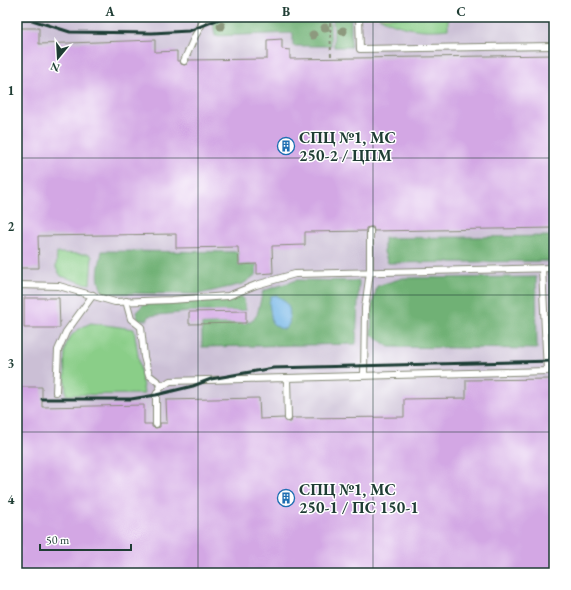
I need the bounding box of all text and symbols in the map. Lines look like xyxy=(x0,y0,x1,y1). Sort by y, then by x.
text: A xyxy=(104,3,115,20)
text: B xyxy=(282,3,290,20)
text: C xyxy=(456,3,466,20)
north arrow xyxy=(38,38,78,78)
text: N xyxy=(48,59,61,76)
text: 1 xyxy=(8,82,15,99)
place label: СПЦ №1, МС 250-2 / ЦПМ xyxy=(299,127,396,166)
building icon: СПЦ №1, МС 250-2 / ЦПМ xyxy=(276,136,296,156)
text: 2 xyxy=(8,218,15,235)
text: 3 xyxy=(8,355,15,372)
place label: СПЦ №1, МС 250-1 / ПС 150-1 xyxy=(299,479,419,518)
building icon: СПЦ №1, МС 250-1 / ПС 150-1 xyxy=(276,488,296,508)
text: 4 xyxy=(8,491,15,508)
scale bar xyxy=(40,526,131,552)
text: 50 m xyxy=(46,532,70,548)

